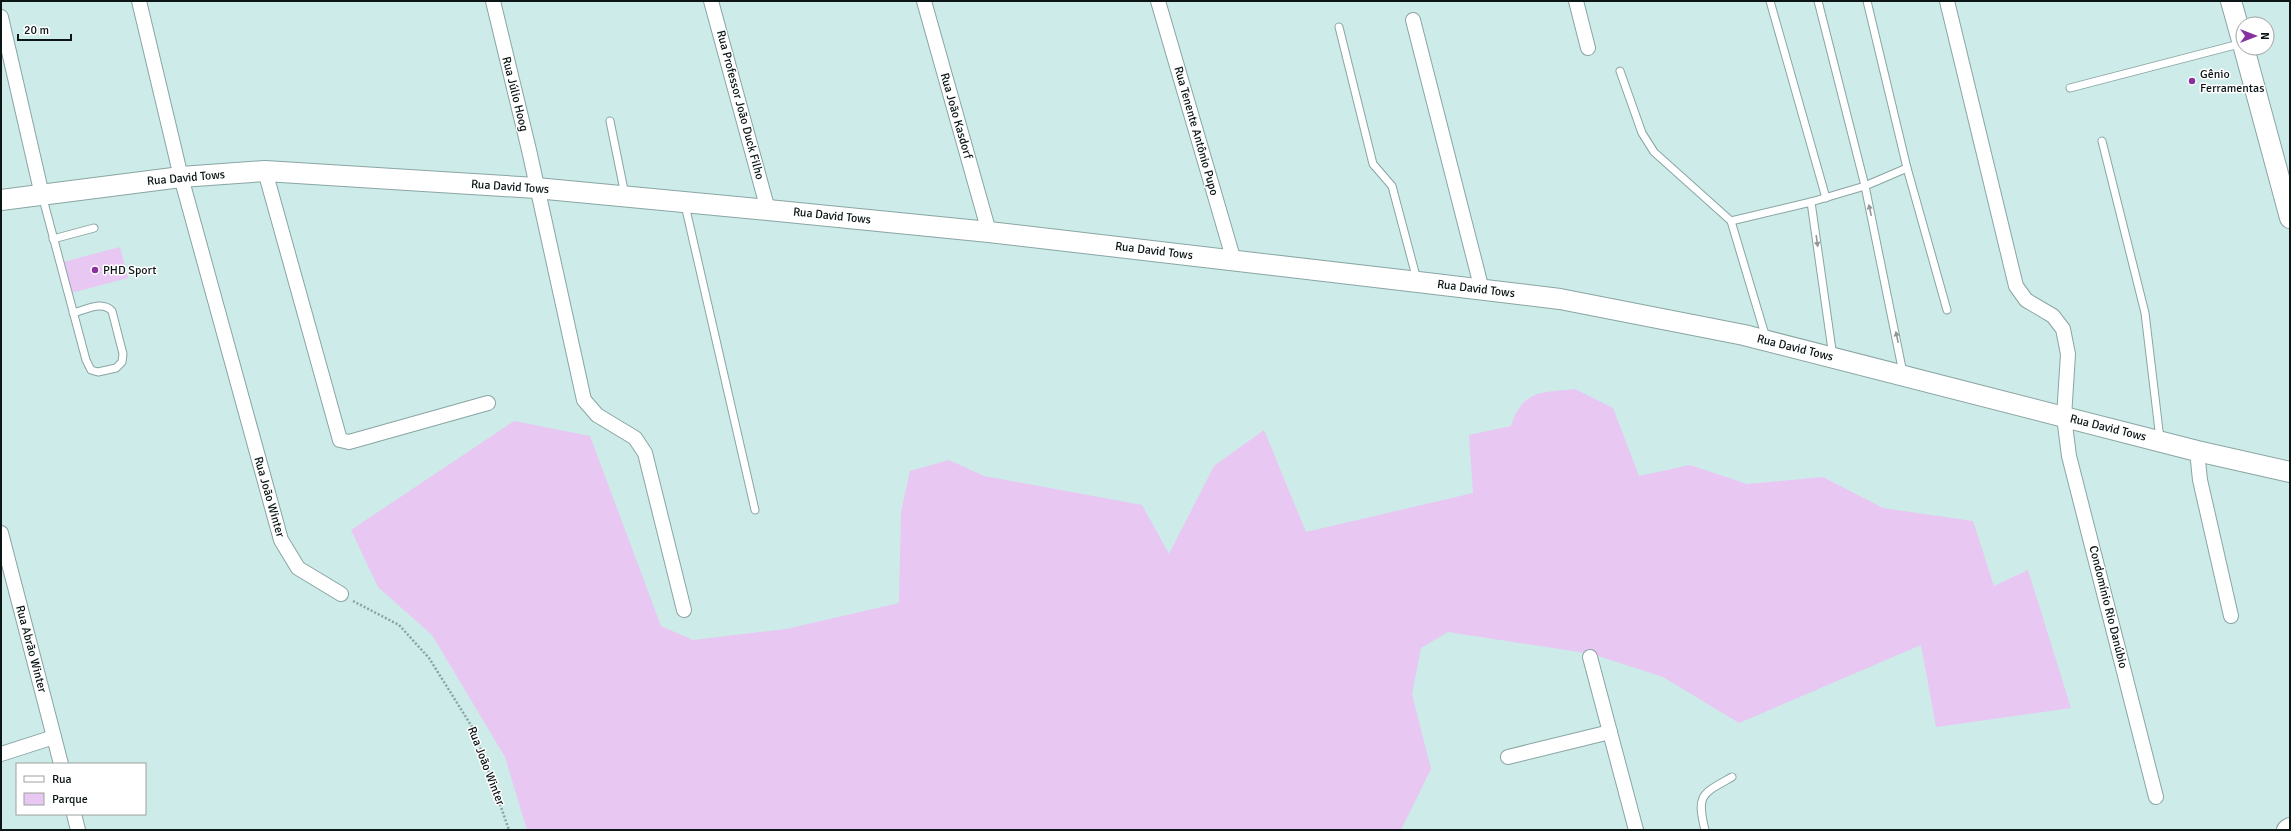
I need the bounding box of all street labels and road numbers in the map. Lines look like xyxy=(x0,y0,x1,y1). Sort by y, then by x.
street label: Rua Professor João Duck Filho xyxy=(713,29,767,181)
street label: Rua Júlio Hoog xyxy=(498,55,532,133)
street label: Rua Tenente Antônio Pupo xyxy=(1170,65,1222,197)
street label: Rua João Kasdorf xyxy=(937,71,976,162)
street label: Rua David Tows xyxy=(146,167,226,189)
street label: Rua David Tows xyxy=(470,177,550,197)
street label: Rua David Tows xyxy=(792,204,872,228)
street label: Rua David Tows xyxy=(1114,239,1194,263)
street label: Rua David Tows xyxy=(1436,277,1516,301)
street label: Rua David Tows xyxy=(1755,331,1835,365)
street label: Rua David Tows xyxy=(2068,411,2148,445)
street label: Rua João Winter xyxy=(250,455,288,540)
street label: Condomínio Rio Danúbio xyxy=(2085,544,2131,670)
street label: Rua Abrão Winter xyxy=(12,604,50,695)
street label: Rua João Winter xyxy=(464,724,508,808)

